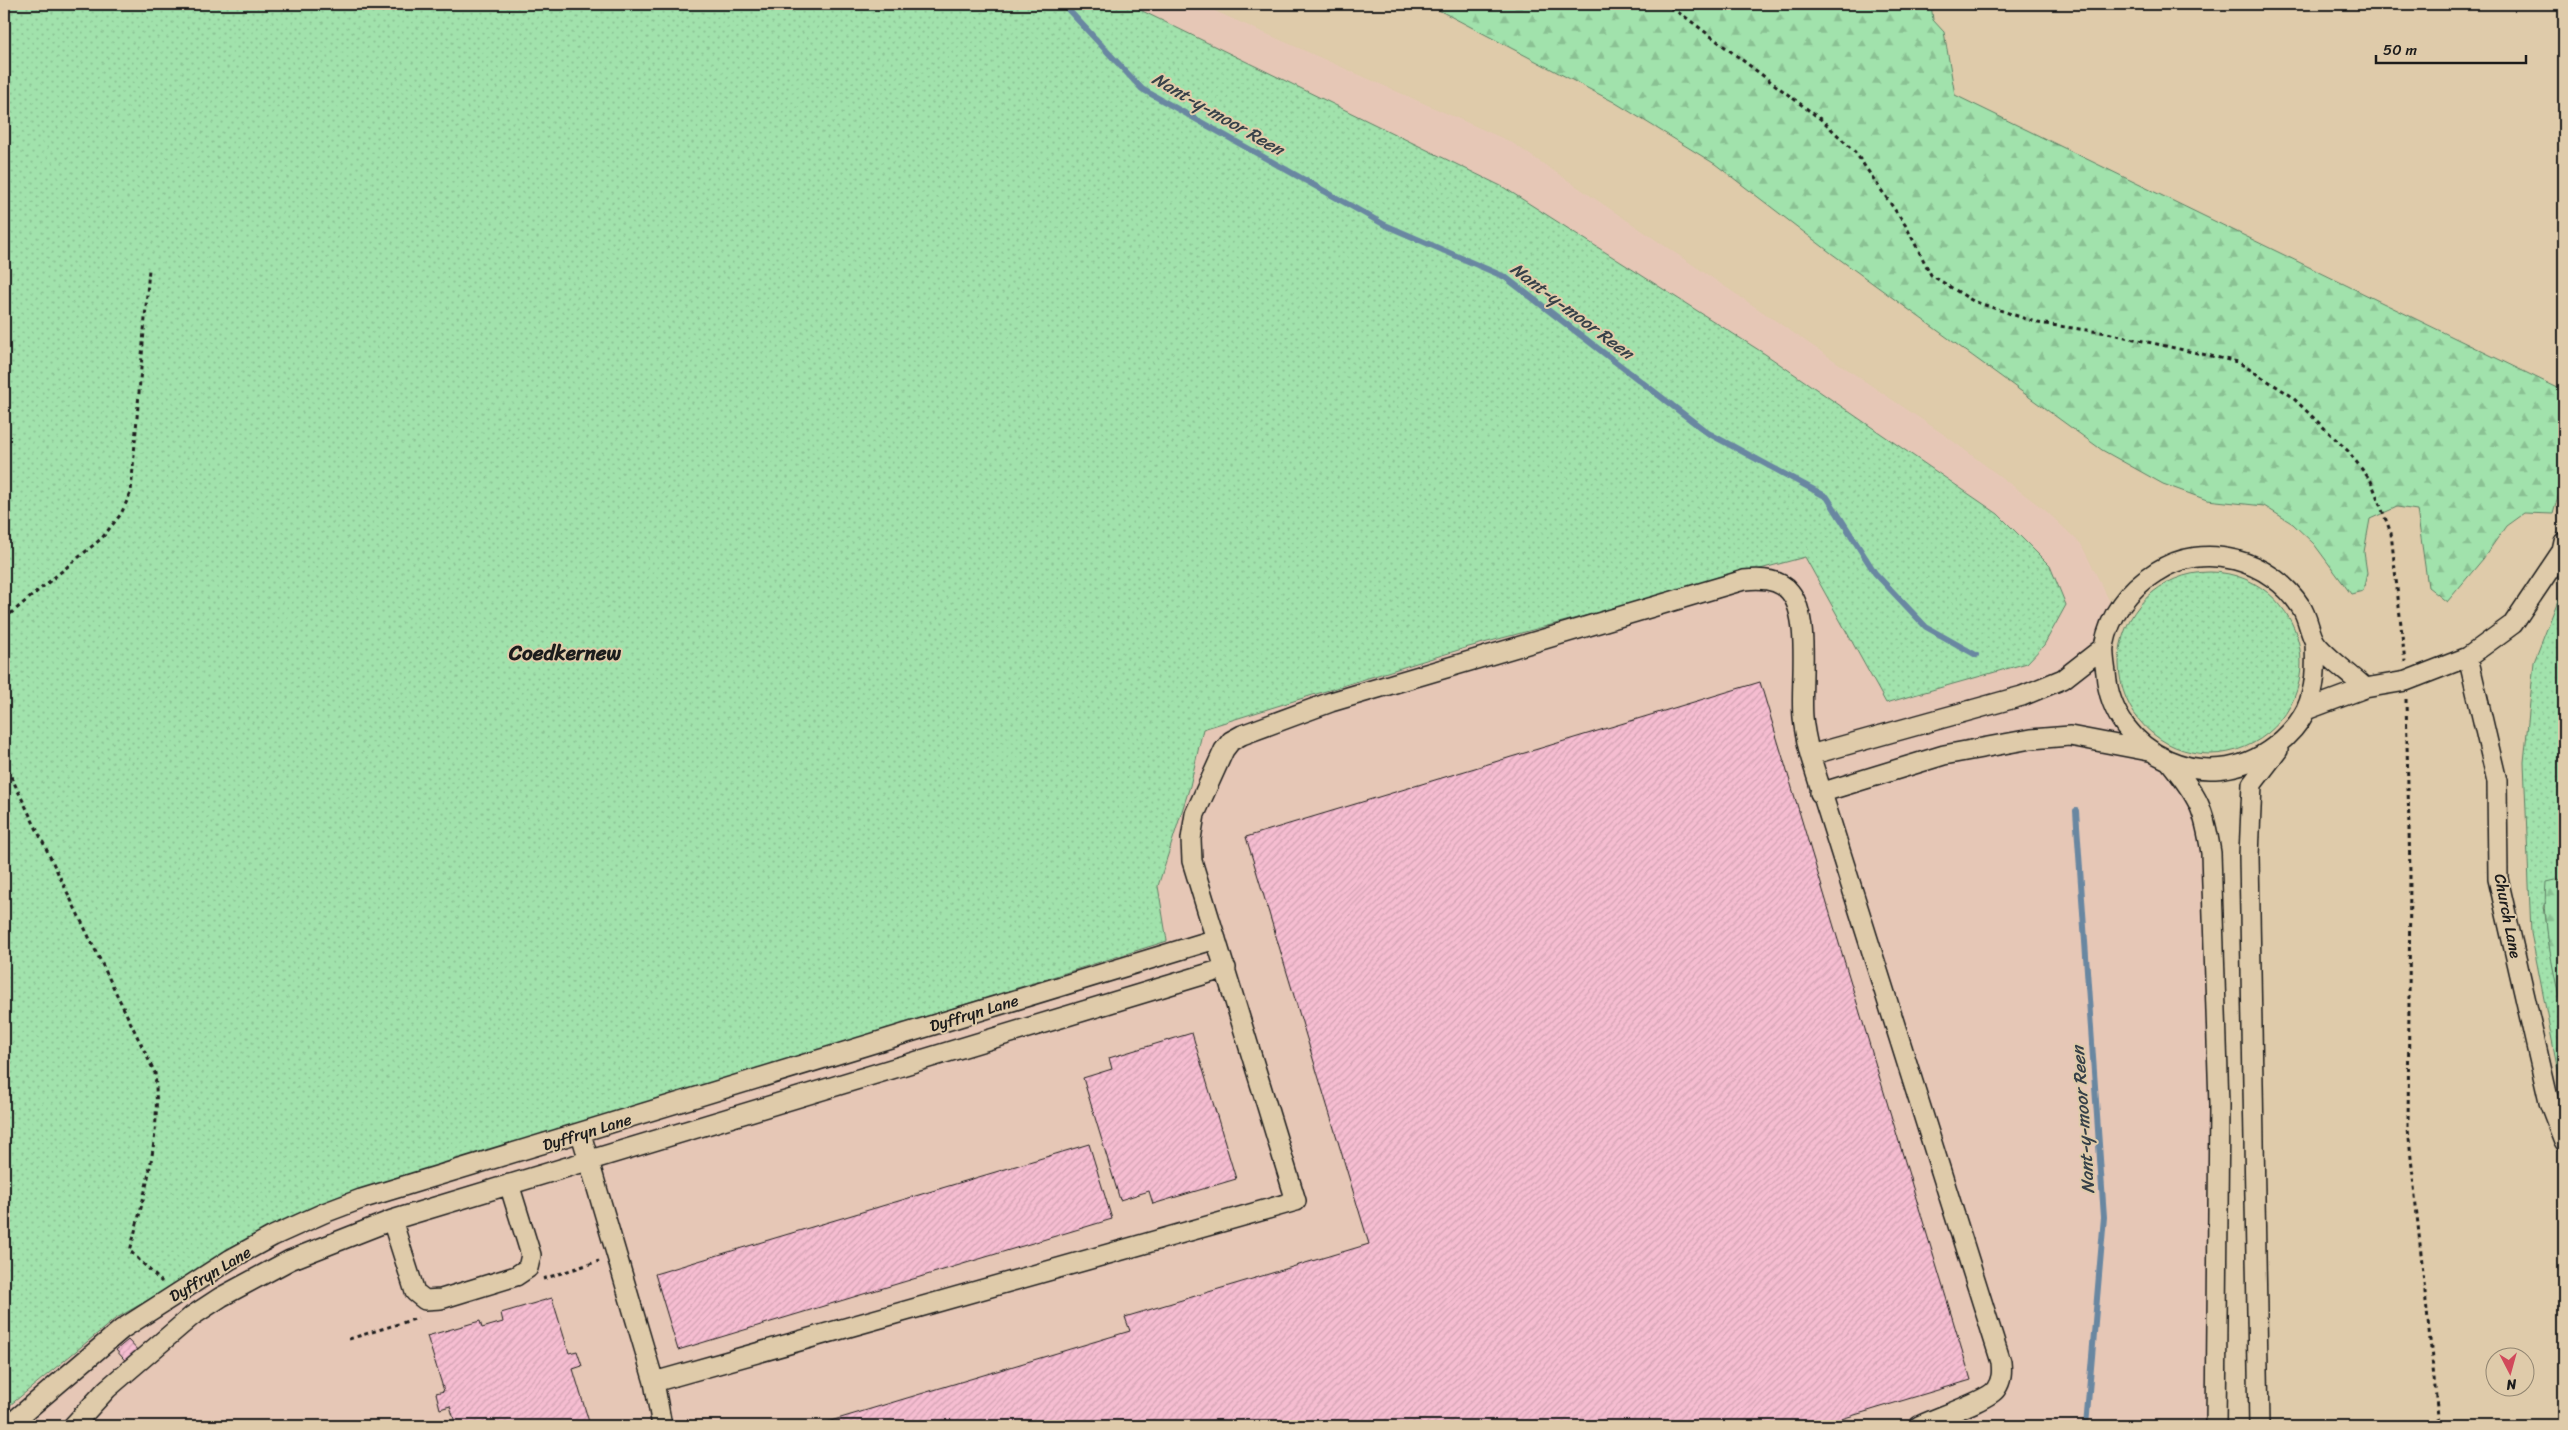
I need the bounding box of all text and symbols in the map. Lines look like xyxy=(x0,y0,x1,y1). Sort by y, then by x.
scale bar xyxy=(2376,32,2526,64)
text: 50 m xyxy=(2383,37,2418,63)
water label: Nant-y-moor Reen xyxy=(1146,63,1292,166)
water label: Nant-y-moor Reen xyxy=(1503,254,1642,370)
district label: Coedkernew xyxy=(508,634,622,672)
street label: Church Lane xyxy=(2486,871,2530,961)
street label: Dyffryn Lane xyxy=(926,986,1022,1040)
water label: Nant-y-moor Reen xyxy=(2062,1043,2104,1195)
street label: Dyffryn Lane xyxy=(539,1105,635,1159)
street label: Dyffryn Lane xyxy=(163,1238,257,1310)
north arrow xyxy=(2486,1348,2536,1398)
text: N xyxy=(2505,1371,2518,1397)

